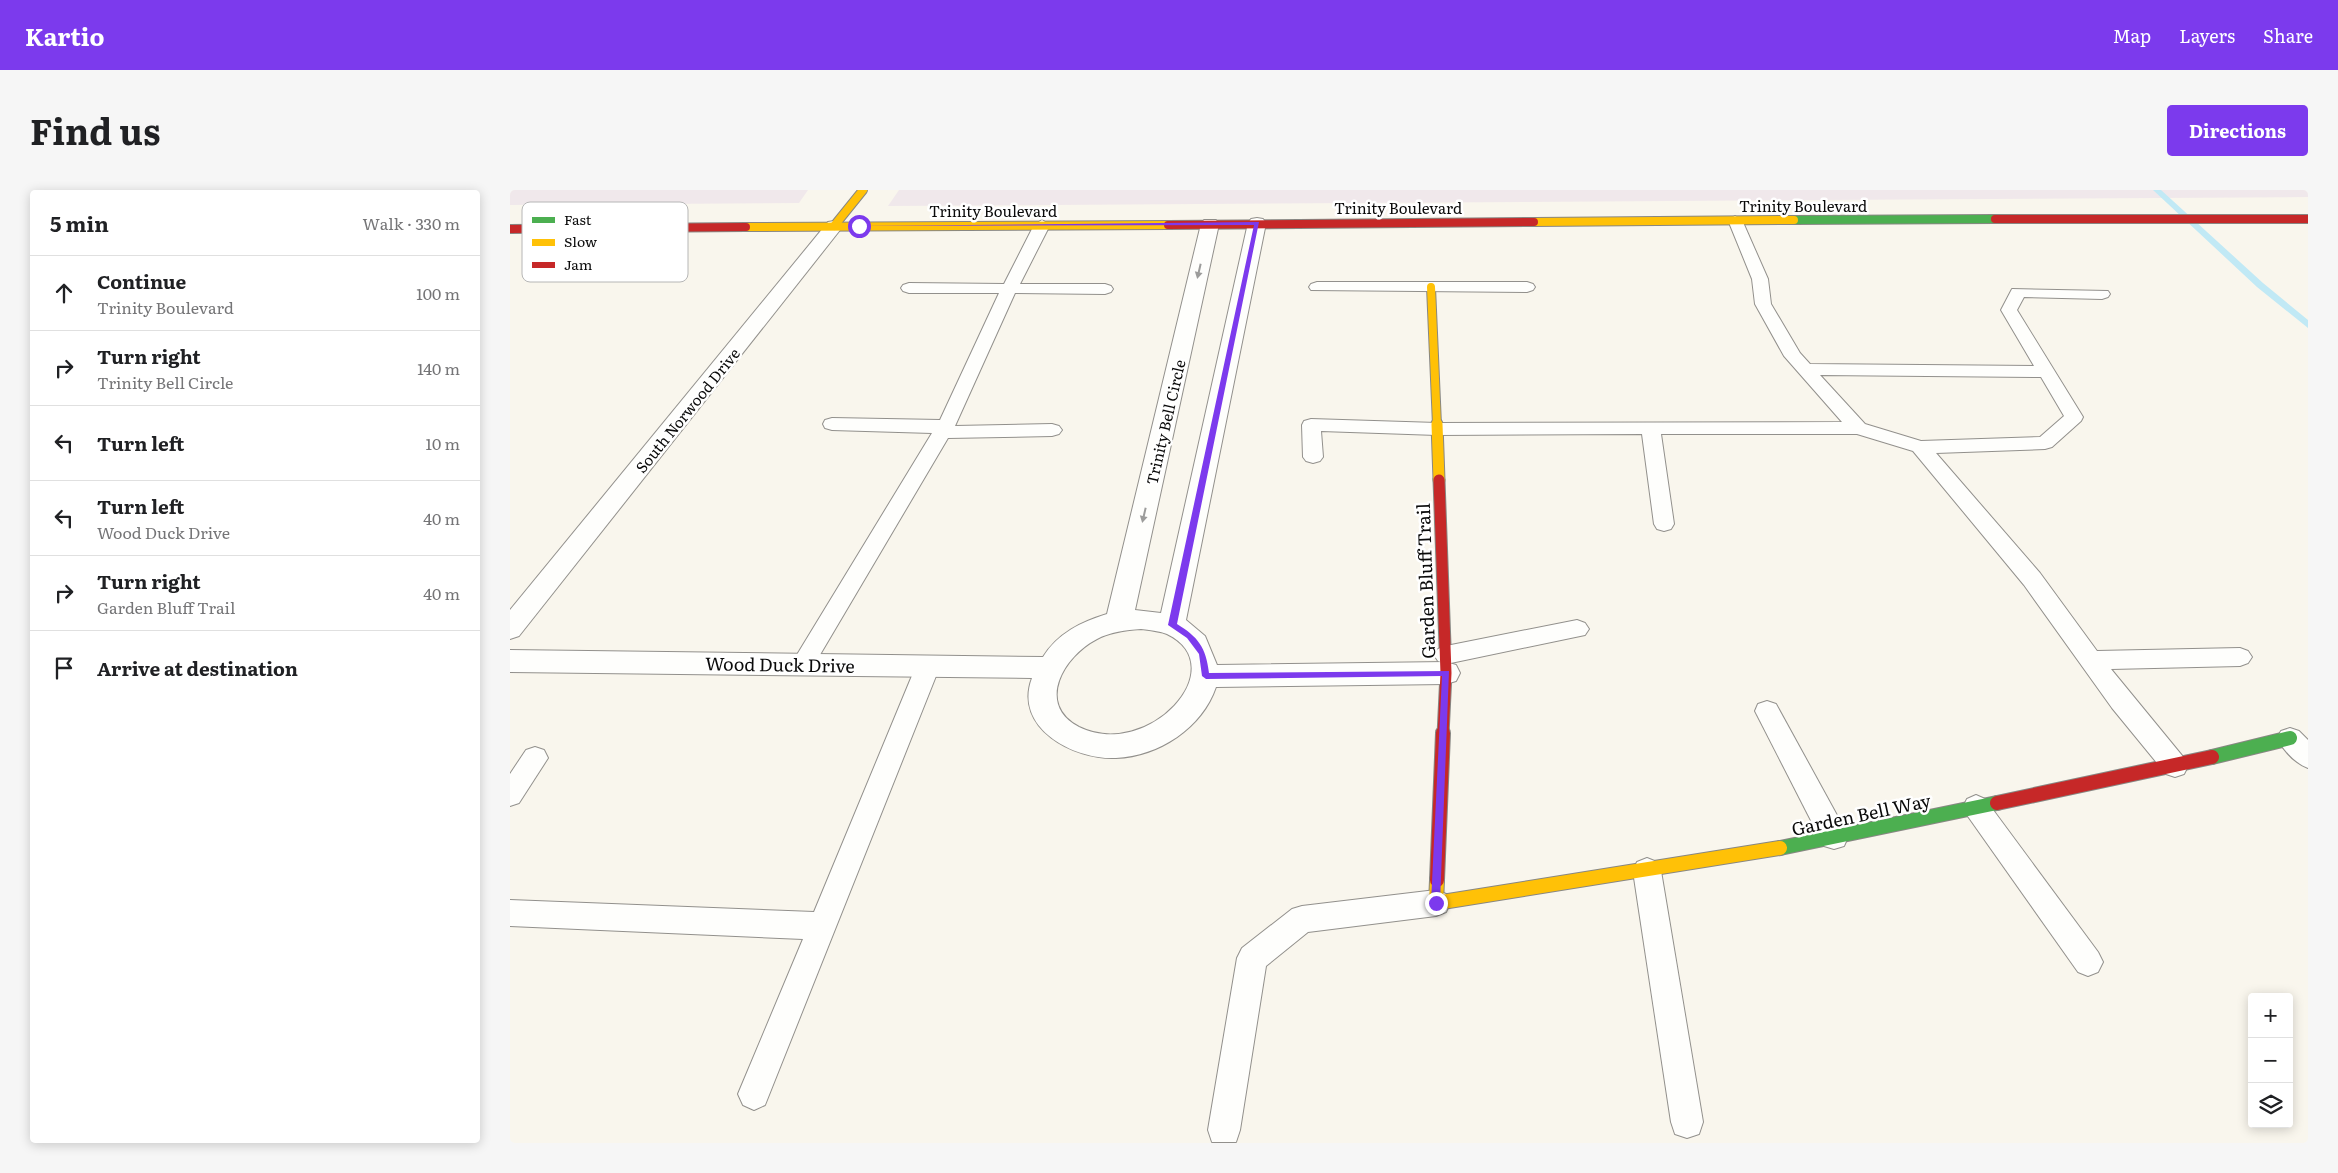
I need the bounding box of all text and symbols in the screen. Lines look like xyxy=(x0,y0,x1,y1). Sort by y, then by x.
text: Kartio xyxy=(25,18,104,53)
text: Map xyxy=(2113,22,2151,49)
text: Layers xyxy=(2179,22,2235,49)
text: Share xyxy=(2263,22,2313,49)
text: Find us xyxy=(30,104,160,156)
button: Directions xyxy=(2167,105,2308,156)
street label: Trinity Boulevard xyxy=(1739,194,1867,217)
street label: Trinity Boulevard xyxy=(1334,196,1462,219)
street label: Trinity Boulevard xyxy=(929,199,1057,222)
legend xyxy=(522,202,688,282)
text: 5 min xyxy=(50,207,109,238)
text: Fast xyxy=(564,209,592,229)
text: Walk · 330 m xyxy=(362,211,460,235)
route start xyxy=(848,215,871,238)
text: Slow xyxy=(564,231,597,251)
text: Jam xyxy=(564,254,593,274)
one-way arrow xyxy=(1195,264,1203,279)
text: Continue xyxy=(97,267,186,295)
icon: ahead xyxy=(50,279,78,307)
text: 100 m xyxy=(416,281,460,305)
text: Trinity Boulevard xyxy=(97,295,234,319)
text: Turn right xyxy=(97,342,201,370)
street label: South Norwood Drive xyxy=(629,342,745,478)
icon: right xyxy=(50,354,78,382)
text: 140 m xyxy=(417,356,460,380)
street label: Trinity Bell Circle xyxy=(1139,357,1191,487)
text: Trinity Bell Circle xyxy=(97,370,233,394)
icon: left xyxy=(50,429,78,457)
text: Turn left xyxy=(97,429,184,457)
text: 10 m xyxy=(426,431,460,455)
text: Turn left xyxy=(97,492,184,520)
street label: Garden Bluff Trail xyxy=(1409,503,1441,659)
icon: left xyxy=(50,504,78,532)
text: 40 m xyxy=(423,506,460,530)
one-way arrow xyxy=(1139,507,1147,523)
text: Wood Duck Drive xyxy=(97,520,230,544)
text: Turn right xyxy=(97,567,201,595)
icon: right xyxy=(50,579,78,607)
text: 40 m xyxy=(423,581,460,605)
text: Garden Bluff Trail xyxy=(97,595,235,619)
street label: Wood Duck Drive xyxy=(705,649,855,679)
icon: arrive xyxy=(50,654,78,682)
text: Arrive at destination xyxy=(97,654,298,682)
street label: Garden Bell Way xyxy=(1789,786,1934,842)
route end xyxy=(1425,892,1448,915)
map controls xyxy=(2248,993,2293,1128)
button: + xyxy=(2248,993,2293,1038)
button: − xyxy=(2248,1038,2293,1083)
button: layers xyxy=(2248,1083,2293,1128)

